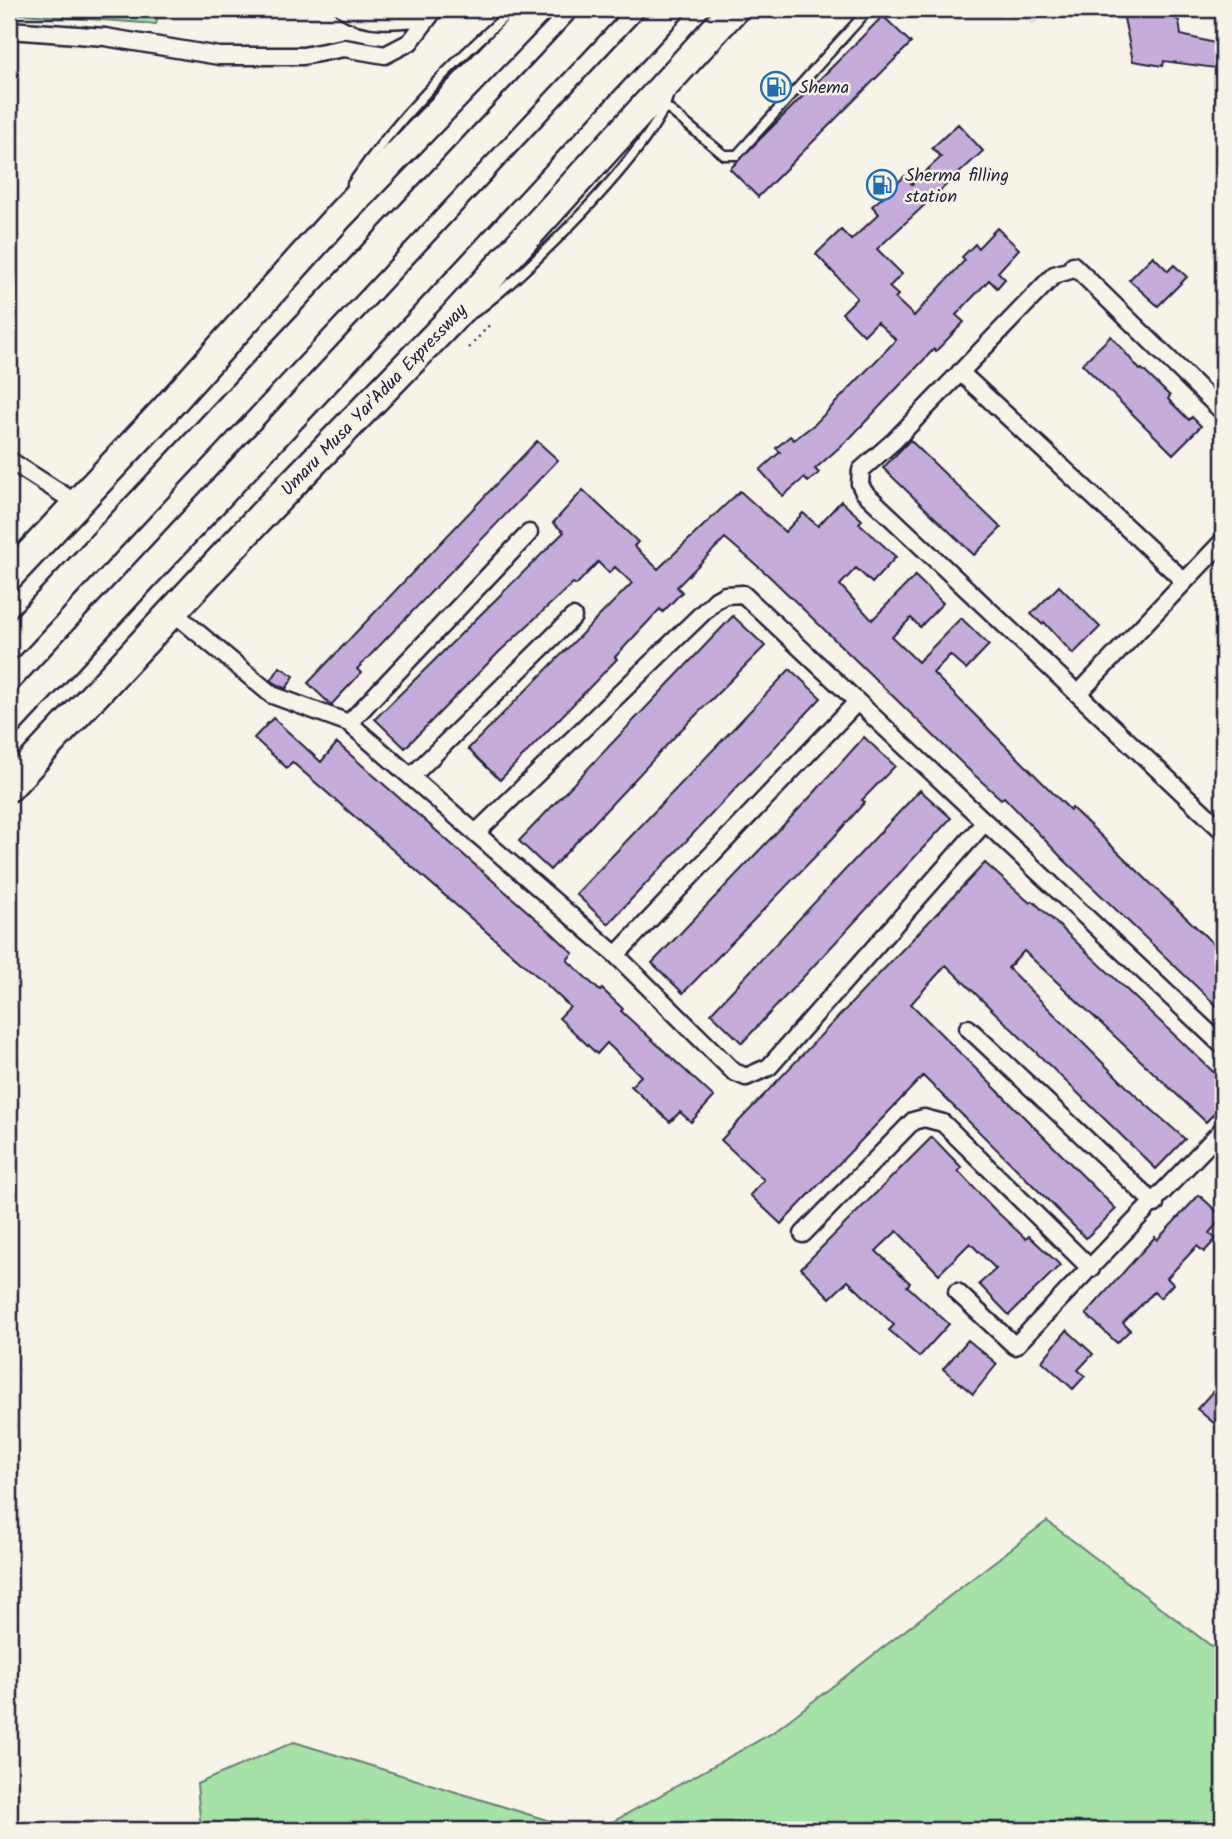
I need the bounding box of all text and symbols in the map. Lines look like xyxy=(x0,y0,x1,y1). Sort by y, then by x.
fuel station icon: Shema xyxy=(759,70,793,104)
place label: Shema xyxy=(799,74,849,103)
place label: Sherma filling station xyxy=(905,162,1009,212)
fuel station icon: Sherma filling station xyxy=(865,168,899,202)
street label: Umaru Musa Yar'Adua Expressway xyxy=(274,297,475,504)

